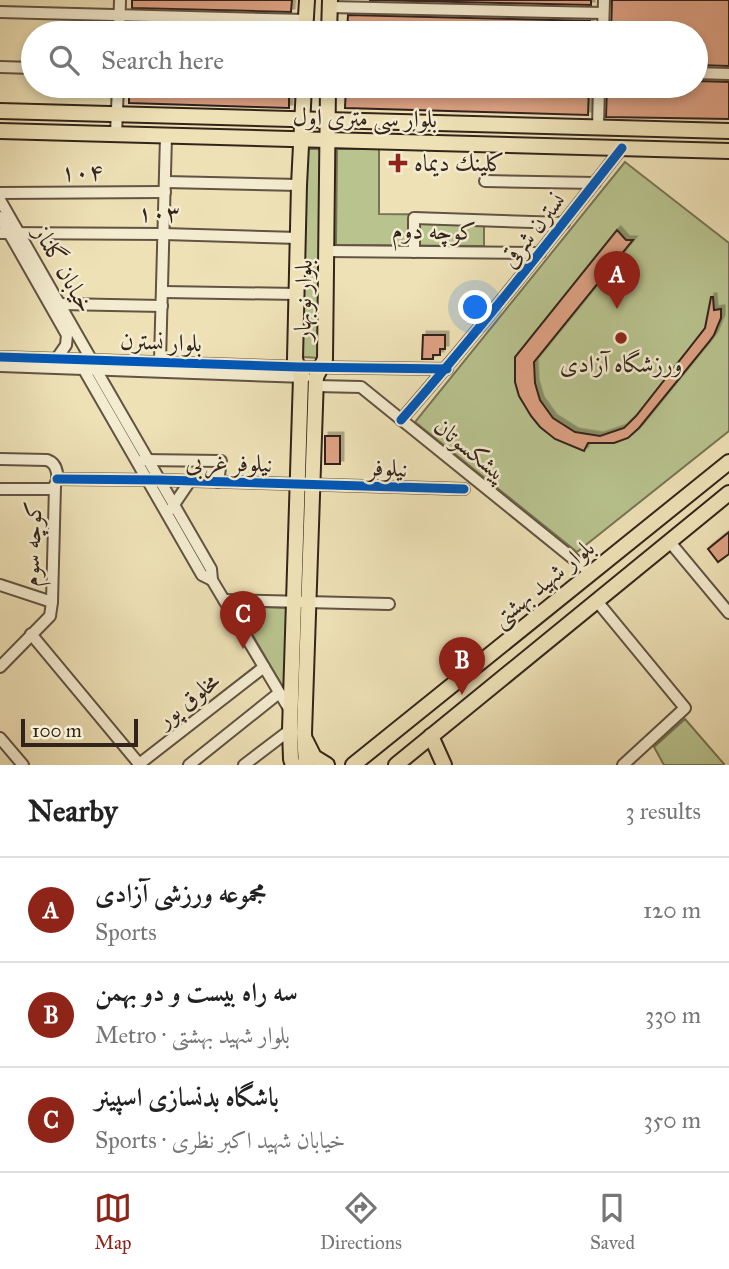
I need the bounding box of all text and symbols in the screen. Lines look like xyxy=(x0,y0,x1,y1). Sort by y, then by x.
search box xyxy=(21,21,708,98)
icon: search xyxy=(45,41,83,79)
text: Search here xyxy=(101,44,224,76)
street label: بلوار سی متری اول xyxy=(292,102,438,136)
place label: كلينك ديماه xyxy=(414,148,505,178)
marker: كلينك ديماه xyxy=(388,153,408,173)
street label: ۱۰۴ xyxy=(61,157,103,187)
street label: نسترن شرقی xyxy=(494,186,573,274)
street label: ۱۰۳ xyxy=(138,198,180,228)
street label: کوچه دوم xyxy=(392,215,476,253)
street label: خیابان گلناز xyxy=(26,218,101,318)
pin: A xyxy=(594,251,640,309)
street label: بلوار نوبهار xyxy=(287,259,319,343)
your location xyxy=(458,290,492,324)
street label: بلوار نسترن xyxy=(119,326,203,358)
marker: ورزشگاه آزادی xyxy=(613,330,629,346)
place label: ورزشگاه آزادی xyxy=(560,349,682,379)
street label: پیشکسوتان xyxy=(427,411,514,490)
street label: نیلوفر غربی xyxy=(185,447,273,481)
street label: نیلوفر xyxy=(365,452,408,484)
street label: کوچه سوم xyxy=(16,501,54,588)
street label: بلوار شهید بهشتی xyxy=(485,532,602,635)
pin: C xyxy=(220,591,266,649)
pin: B xyxy=(439,637,485,695)
street label: مخلوق پور xyxy=(149,666,227,737)
scale bar xyxy=(21,716,138,748)
text: 100 m xyxy=(32,719,82,742)
text: Nearby xyxy=(28,793,118,829)
text: 3 results xyxy=(625,797,701,825)
text: مجموعه ورزشی آزادی xyxy=(95,877,266,909)
text: A xyxy=(43,896,59,924)
text: 120 m xyxy=(643,896,701,924)
text: Sports xyxy=(95,918,157,946)
text: سه راه بیست و دو بهمن xyxy=(95,976,298,1008)
text: B xyxy=(43,1001,59,1029)
text: 330 m xyxy=(645,1001,701,1029)
text: Metro · بلوار شهید بهشتی xyxy=(95,1021,290,1049)
text: باشگاه بدنسازی اسپینر xyxy=(95,1081,279,1113)
text: C xyxy=(43,1106,59,1134)
text: 350 m xyxy=(643,1106,701,1134)
text: Sports · خیابان شهید اکبر نظری xyxy=(95,1126,345,1154)
tab: Map xyxy=(94,1189,132,1254)
tab: Directions xyxy=(320,1189,402,1254)
tab: Saved xyxy=(590,1189,635,1254)

